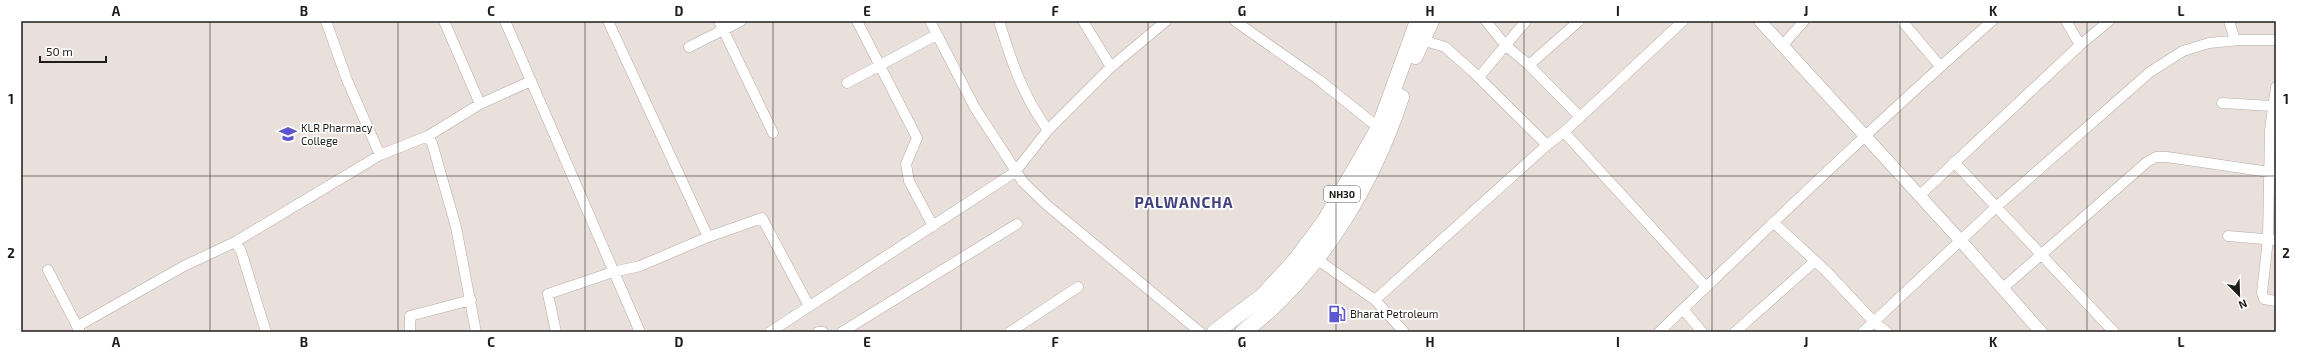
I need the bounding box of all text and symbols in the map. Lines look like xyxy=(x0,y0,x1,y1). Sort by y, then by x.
text: A xyxy=(112,3,121,19)
text: B xyxy=(300,3,308,19)
text: C xyxy=(487,3,495,19)
text: D xyxy=(675,3,684,19)
text: E xyxy=(863,3,871,19)
text: F xyxy=(1051,3,1059,19)
text: G xyxy=(1238,3,1246,19)
text: H xyxy=(1426,3,1435,19)
text: I xyxy=(1616,3,1620,19)
text: J xyxy=(1804,3,1808,19)
text: K xyxy=(1989,3,1998,19)
text: L xyxy=(2178,3,2185,19)
scale bar xyxy=(40,38,106,64)
text: 50 m xyxy=(46,44,73,58)
text: 1 xyxy=(8,91,14,107)
text: 1 xyxy=(2283,91,2289,107)
place label: KLR Pharmacy College xyxy=(301,121,373,147)
school or university icon: KLR Pharmacy College xyxy=(278,124,298,144)
road number: NH30 xyxy=(1324,186,1360,202)
district label: PALWANCHA xyxy=(1135,193,1234,211)
text: 2 xyxy=(7,245,15,261)
text: 2 xyxy=(2282,245,2290,261)
north arrow xyxy=(2219,275,2259,315)
text: N xyxy=(2237,297,2249,312)
fuel station icon: Bharat Petroleum xyxy=(1327,304,1347,324)
place label: Bharat Petroleum xyxy=(1350,307,1438,320)
text: A xyxy=(112,334,121,350)
text: B xyxy=(300,334,308,350)
text: C xyxy=(487,334,495,350)
text: D xyxy=(675,334,684,350)
text: E xyxy=(863,334,871,350)
text: F xyxy=(1051,334,1059,350)
text: G xyxy=(1238,334,1246,350)
text: H xyxy=(1426,334,1435,350)
text: I xyxy=(1616,334,1620,350)
text: J xyxy=(1804,334,1808,350)
text: K xyxy=(1989,334,1998,350)
text: L xyxy=(2178,334,2185,350)

